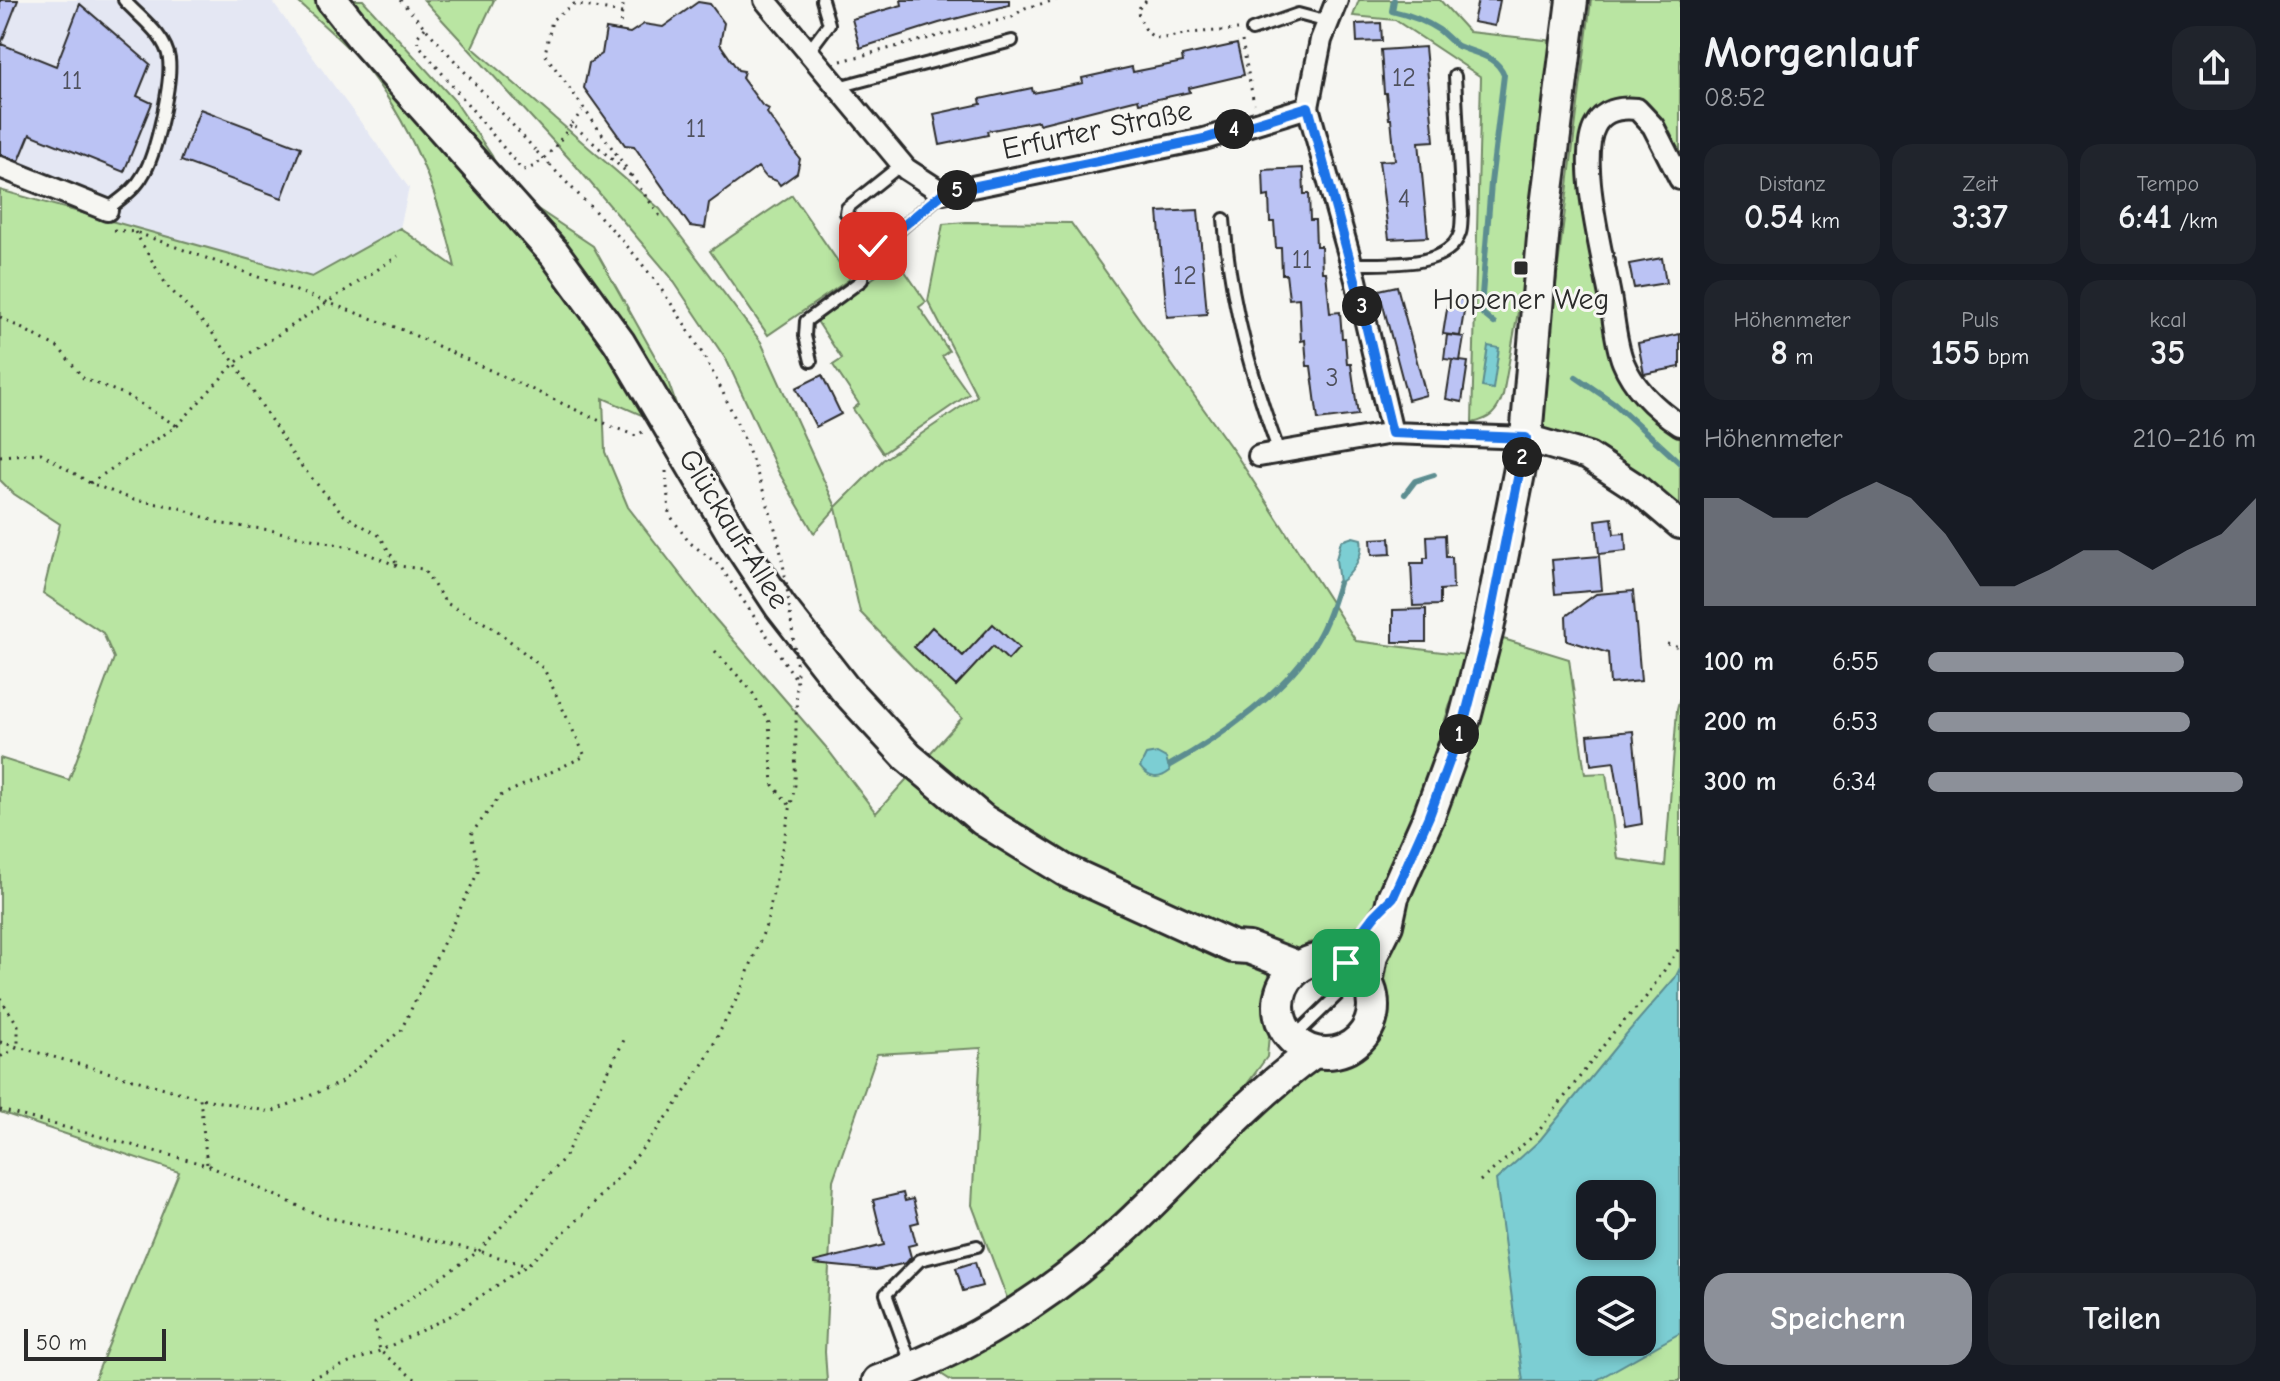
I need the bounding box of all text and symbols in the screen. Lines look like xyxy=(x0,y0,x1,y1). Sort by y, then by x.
button: share xyxy=(2172,26,2256,110)
text: Morgenlauf xyxy=(1704,27,1918,78)
house number: 12 xyxy=(1392,63,1416,93)
house number: 11 xyxy=(62,66,82,96)
text: 08:52 xyxy=(1704,83,1766,113)
street label: Erfurter Straße xyxy=(999,93,1195,167)
pin: 4 xyxy=(1214,109,1254,149)
house number: 11 xyxy=(686,114,706,144)
text: 4 xyxy=(1229,116,1239,142)
pin: 5 xyxy=(937,170,977,210)
text: Distanz xyxy=(1759,171,1825,197)
text: Zeit xyxy=(1962,171,1998,197)
text: Tempo xyxy=(2137,171,2199,197)
text: 5 xyxy=(951,177,963,203)
house number: 4 xyxy=(1398,184,1410,214)
text: 0.54 xyxy=(1744,197,1804,237)
text: 3:37 xyxy=(1952,197,2008,237)
text: 6:41 xyxy=(2118,197,2172,237)
text: km xyxy=(1804,208,1840,234)
text: /km xyxy=(2172,208,2218,234)
pin xyxy=(839,212,907,280)
icon: check xyxy=(851,224,895,268)
house number: 11 xyxy=(1292,245,1312,275)
marker: Hopener Weg xyxy=(1512,259,1530,277)
house number: 12 xyxy=(1173,261,1197,291)
place label: Hopener Weg xyxy=(1433,282,1609,317)
pin: 3 xyxy=(1342,286,1382,326)
text: 3 xyxy=(1357,293,1367,319)
text: Höhenmeter xyxy=(1733,307,1851,333)
text: Puls xyxy=(1961,307,1999,333)
text: kcal xyxy=(2150,307,2186,333)
text: 8 xyxy=(1771,333,1788,373)
text: 155 xyxy=(1931,333,1980,373)
text: 35 xyxy=(2151,333,2185,373)
text: m xyxy=(1788,344,1813,370)
text: bpm xyxy=(1980,344,2029,370)
house number: 3 xyxy=(1325,363,1339,393)
text: Höhenmeter xyxy=(1704,424,1842,454)
text: 210–216 m xyxy=(2132,424,2256,454)
pin: 2 xyxy=(1502,437,1542,477)
street label: Glückauf-Allee xyxy=(671,443,797,615)
text: 2 xyxy=(1517,444,1527,470)
text: 100 m xyxy=(1704,647,1774,677)
text: 6:55 xyxy=(1832,647,1879,677)
text: 200 m xyxy=(1704,707,1777,737)
text: 6:53 xyxy=(1832,707,1878,737)
pin: 1 xyxy=(1439,714,1479,754)
text: 1 xyxy=(1455,721,1463,747)
text: 300 m xyxy=(1704,767,1777,797)
text: 6:34 xyxy=(1832,767,1877,797)
pin xyxy=(1312,929,1380,997)
icon: arrive xyxy=(1324,941,1368,985)
map controls xyxy=(1576,1180,1656,1356)
button: locate xyxy=(1576,1180,1656,1260)
button: Speichern xyxy=(1704,1273,1972,1365)
button: Teilen xyxy=(1988,1273,2256,1365)
button: layers xyxy=(1576,1276,1656,1356)
scale bar xyxy=(24,1325,166,1361)
text: 50 m xyxy=(36,1330,87,1356)

